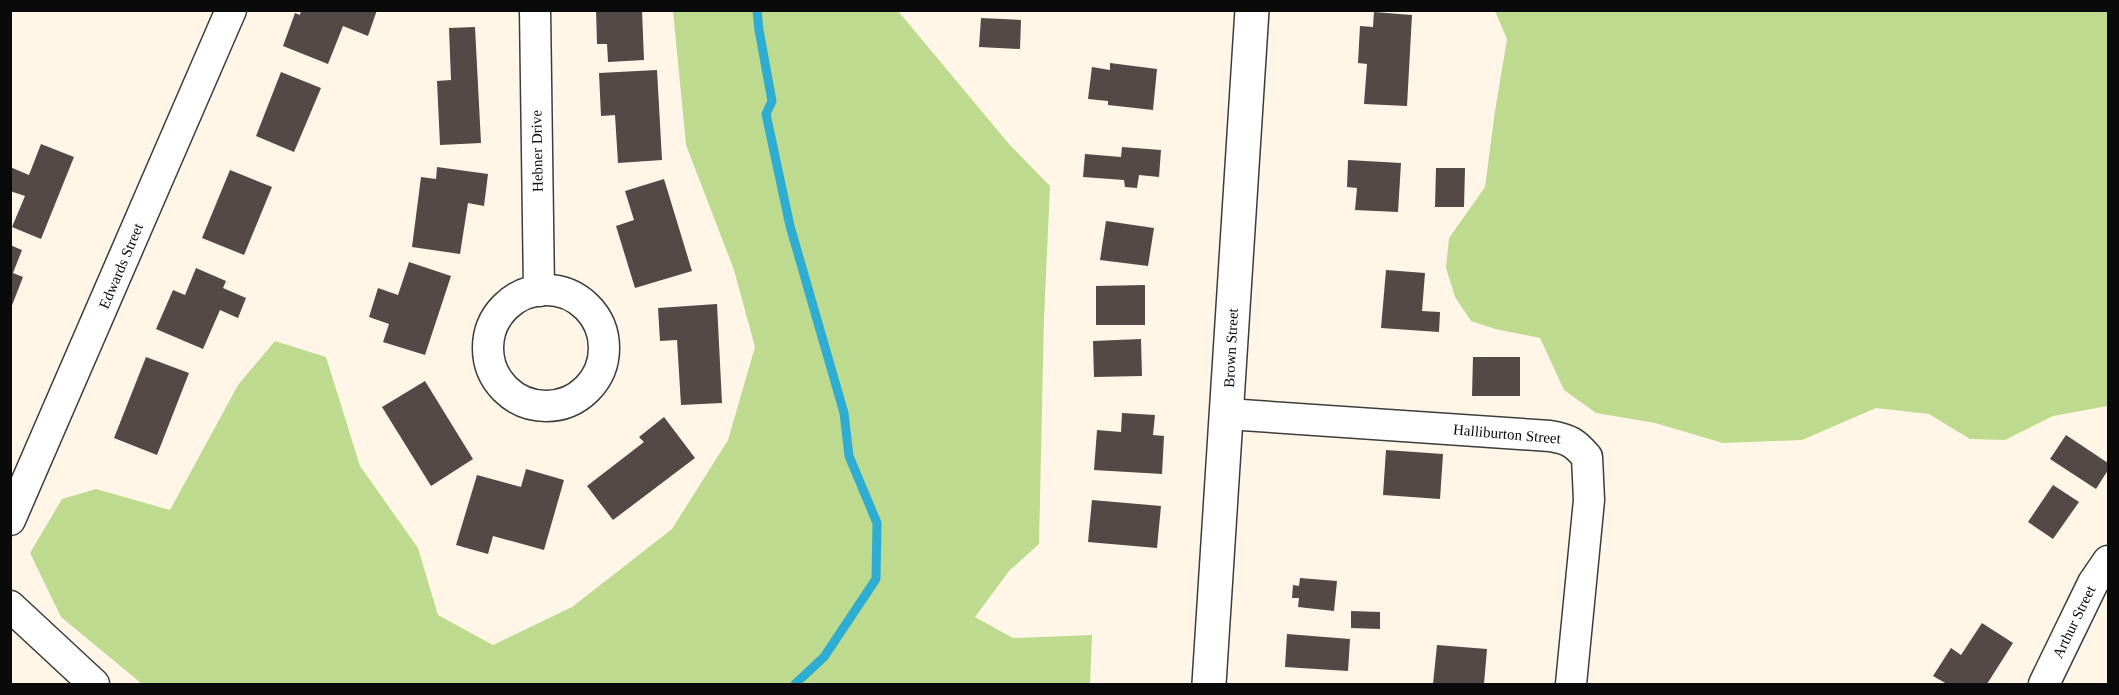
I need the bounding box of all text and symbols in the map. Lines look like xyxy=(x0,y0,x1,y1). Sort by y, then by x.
street label: Hebner Drive xyxy=(528,110,546,192)
street label: Edwards Street xyxy=(96,220,147,311)
street label: Brown Street xyxy=(1221,307,1241,388)
street label: Halliburton Street xyxy=(1453,421,1562,447)
street label: Arthur Street xyxy=(2050,582,2099,661)

